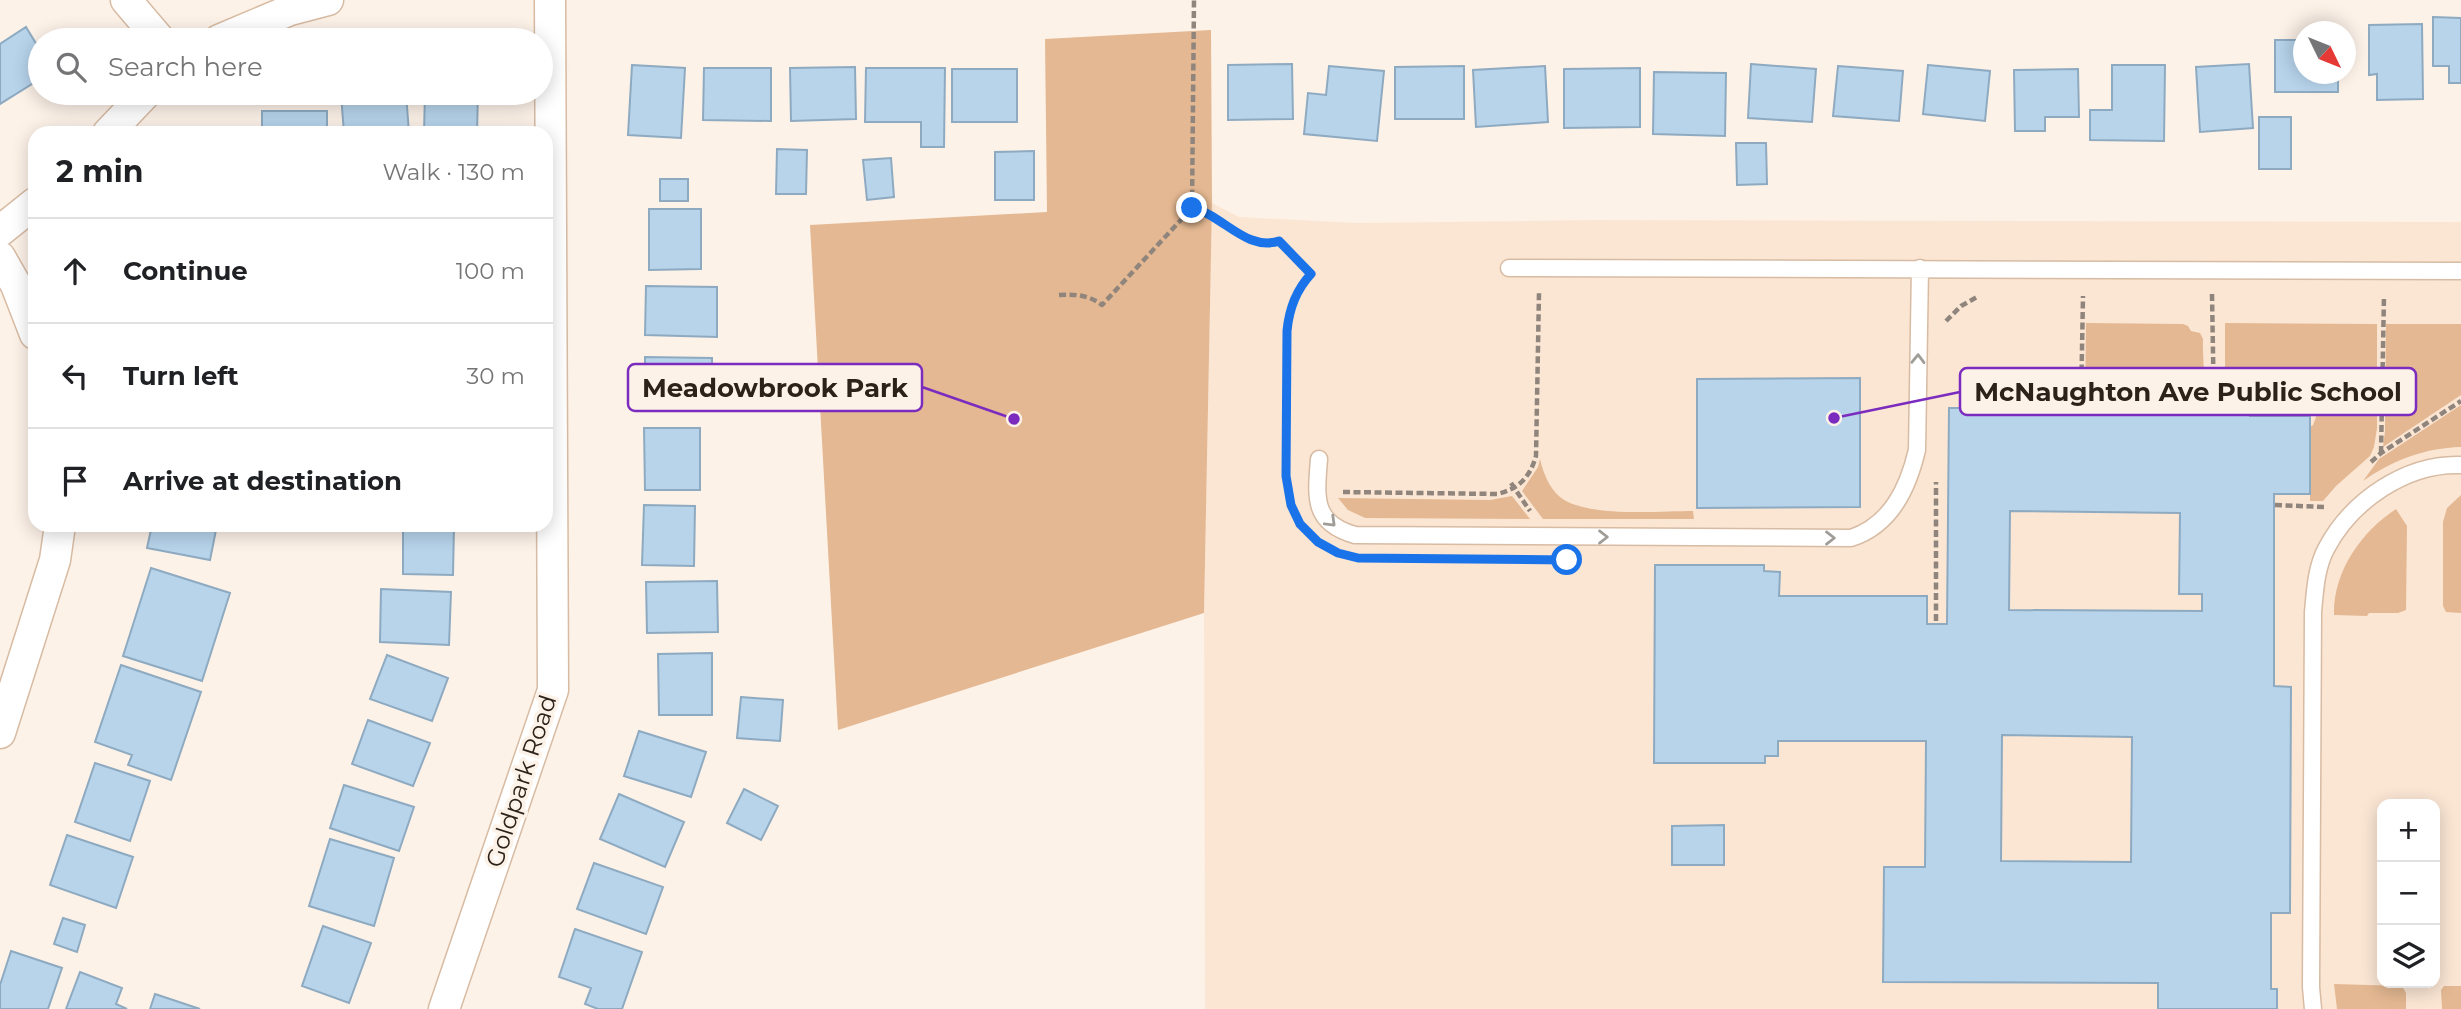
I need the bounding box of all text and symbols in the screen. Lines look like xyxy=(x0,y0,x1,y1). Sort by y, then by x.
north arrow xyxy=(2293,21,2356,84)
search box xyxy=(28,28,553,105)
icon: search xyxy=(52,48,90,86)
text: Search here xyxy=(108,51,263,83)
text: 2 min xyxy=(56,153,143,190)
text: Walk · 130 m xyxy=(382,158,525,186)
route end xyxy=(1176,192,1207,223)
icon: ahead xyxy=(56,252,94,290)
text: Continue xyxy=(123,255,248,287)
text: 100 m xyxy=(456,257,525,285)
one-way arrow xyxy=(1911,354,1926,365)
icon: left xyxy=(56,357,94,395)
text: Turn left xyxy=(123,360,239,392)
text: 30 m xyxy=(466,362,525,390)
callout: Meadowbrook Park xyxy=(628,364,922,411)
callout: McNaughton Ave Public School xyxy=(1960,368,2416,415)
text: Meadowbrook Park xyxy=(642,372,909,404)
text: McNaughton Ave Public School xyxy=(1974,376,2402,408)
icon: arrive xyxy=(56,462,94,500)
text: Arrive at destination xyxy=(123,465,402,497)
one-way arrow xyxy=(1322,513,1335,526)
one-way arrow xyxy=(1598,529,1608,545)
one-way arrow xyxy=(1825,530,1836,546)
route start xyxy=(1551,544,1582,575)
street label: Goldpark Road xyxy=(479,691,563,871)
map controls xyxy=(2377,799,2440,988)
button: + xyxy=(2377,799,2440,862)
button: − xyxy=(2377,862,2440,925)
button: layers xyxy=(2377,925,2440,988)

